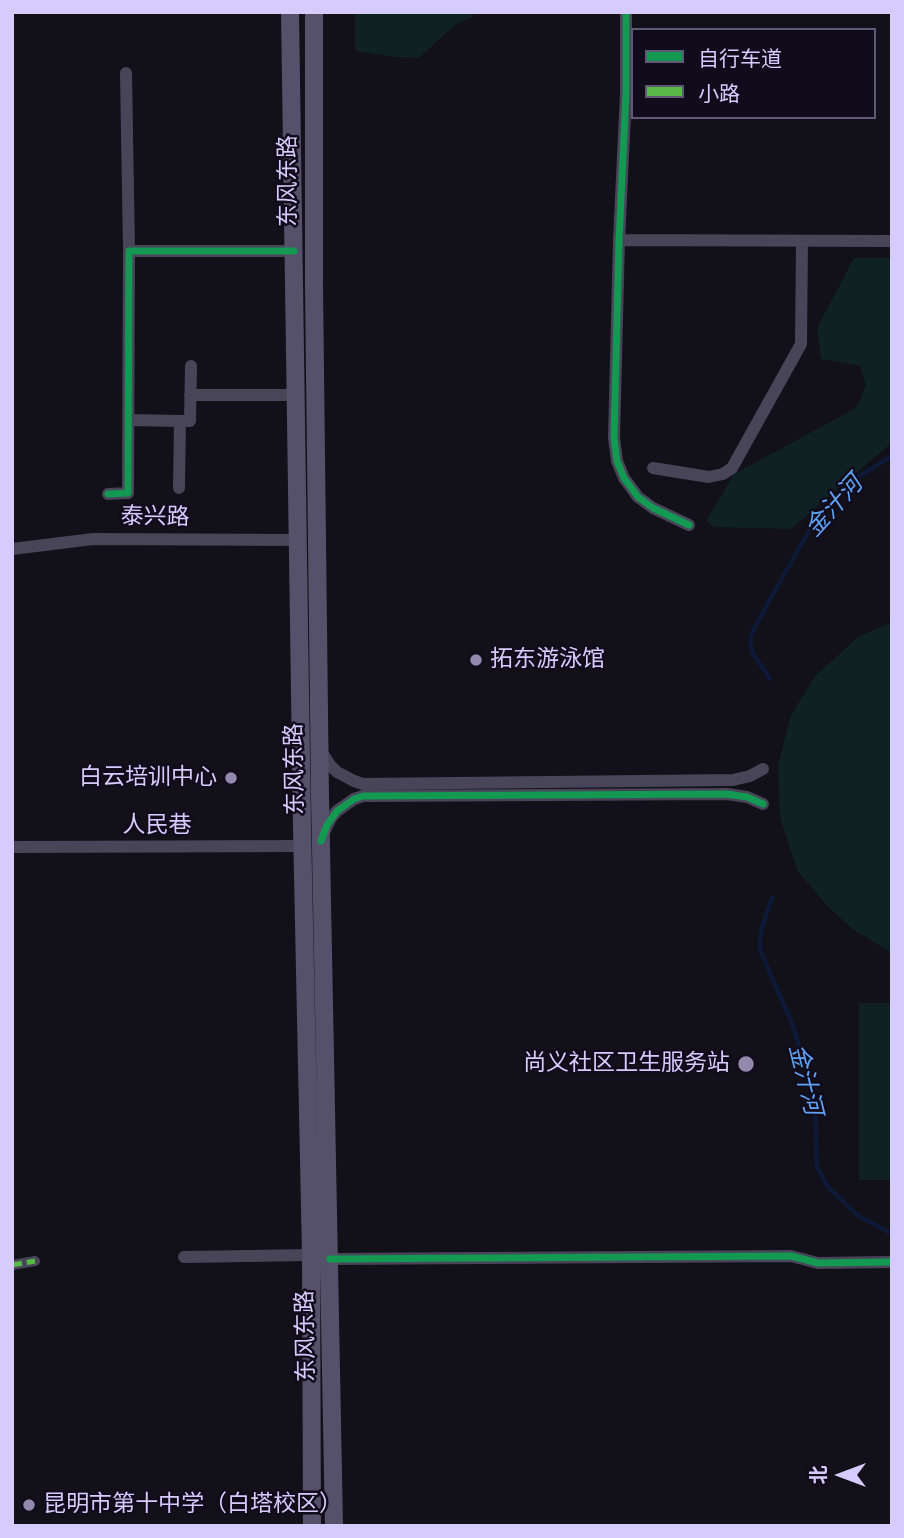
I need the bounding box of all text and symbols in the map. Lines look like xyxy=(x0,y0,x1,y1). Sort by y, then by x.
legend xyxy=(631,28,876,119)
text: 自行车道 xyxy=(698,47,782,72)
text: 小路 xyxy=(698,82,740,107)
street label: 东风东路 xyxy=(275,135,303,227)
water label: 金汁河 xyxy=(800,471,870,543)
street label: 泰兴路 xyxy=(120,504,190,532)
place label: 拓东游泳馆 xyxy=(490,646,605,674)
marker: 拓东游泳馆 xyxy=(468,652,484,668)
street label: 东风东路 xyxy=(281,723,311,815)
place label: 白云培训中心 xyxy=(79,764,217,792)
marker: 白云培训中心 xyxy=(223,770,239,786)
street label: 人民巷 xyxy=(123,812,191,840)
water label: 金汁河 xyxy=(781,1042,827,1118)
place label: 尚义社区卫生服务站 xyxy=(523,1050,730,1078)
marker: 尚义社区卫生服务站 xyxy=(736,1054,756,1074)
street label: 东风东路 xyxy=(292,1290,322,1382)
north arrow xyxy=(806,1440,876,1510)
text: 北 xyxy=(808,1466,831,1485)
place label: 昆明市第十中学（白塔校区） xyxy=(43,1491,342,1519)
marker: 昆明市第十中学（白塔校区） xyxy=(21,1497,37,1513)

